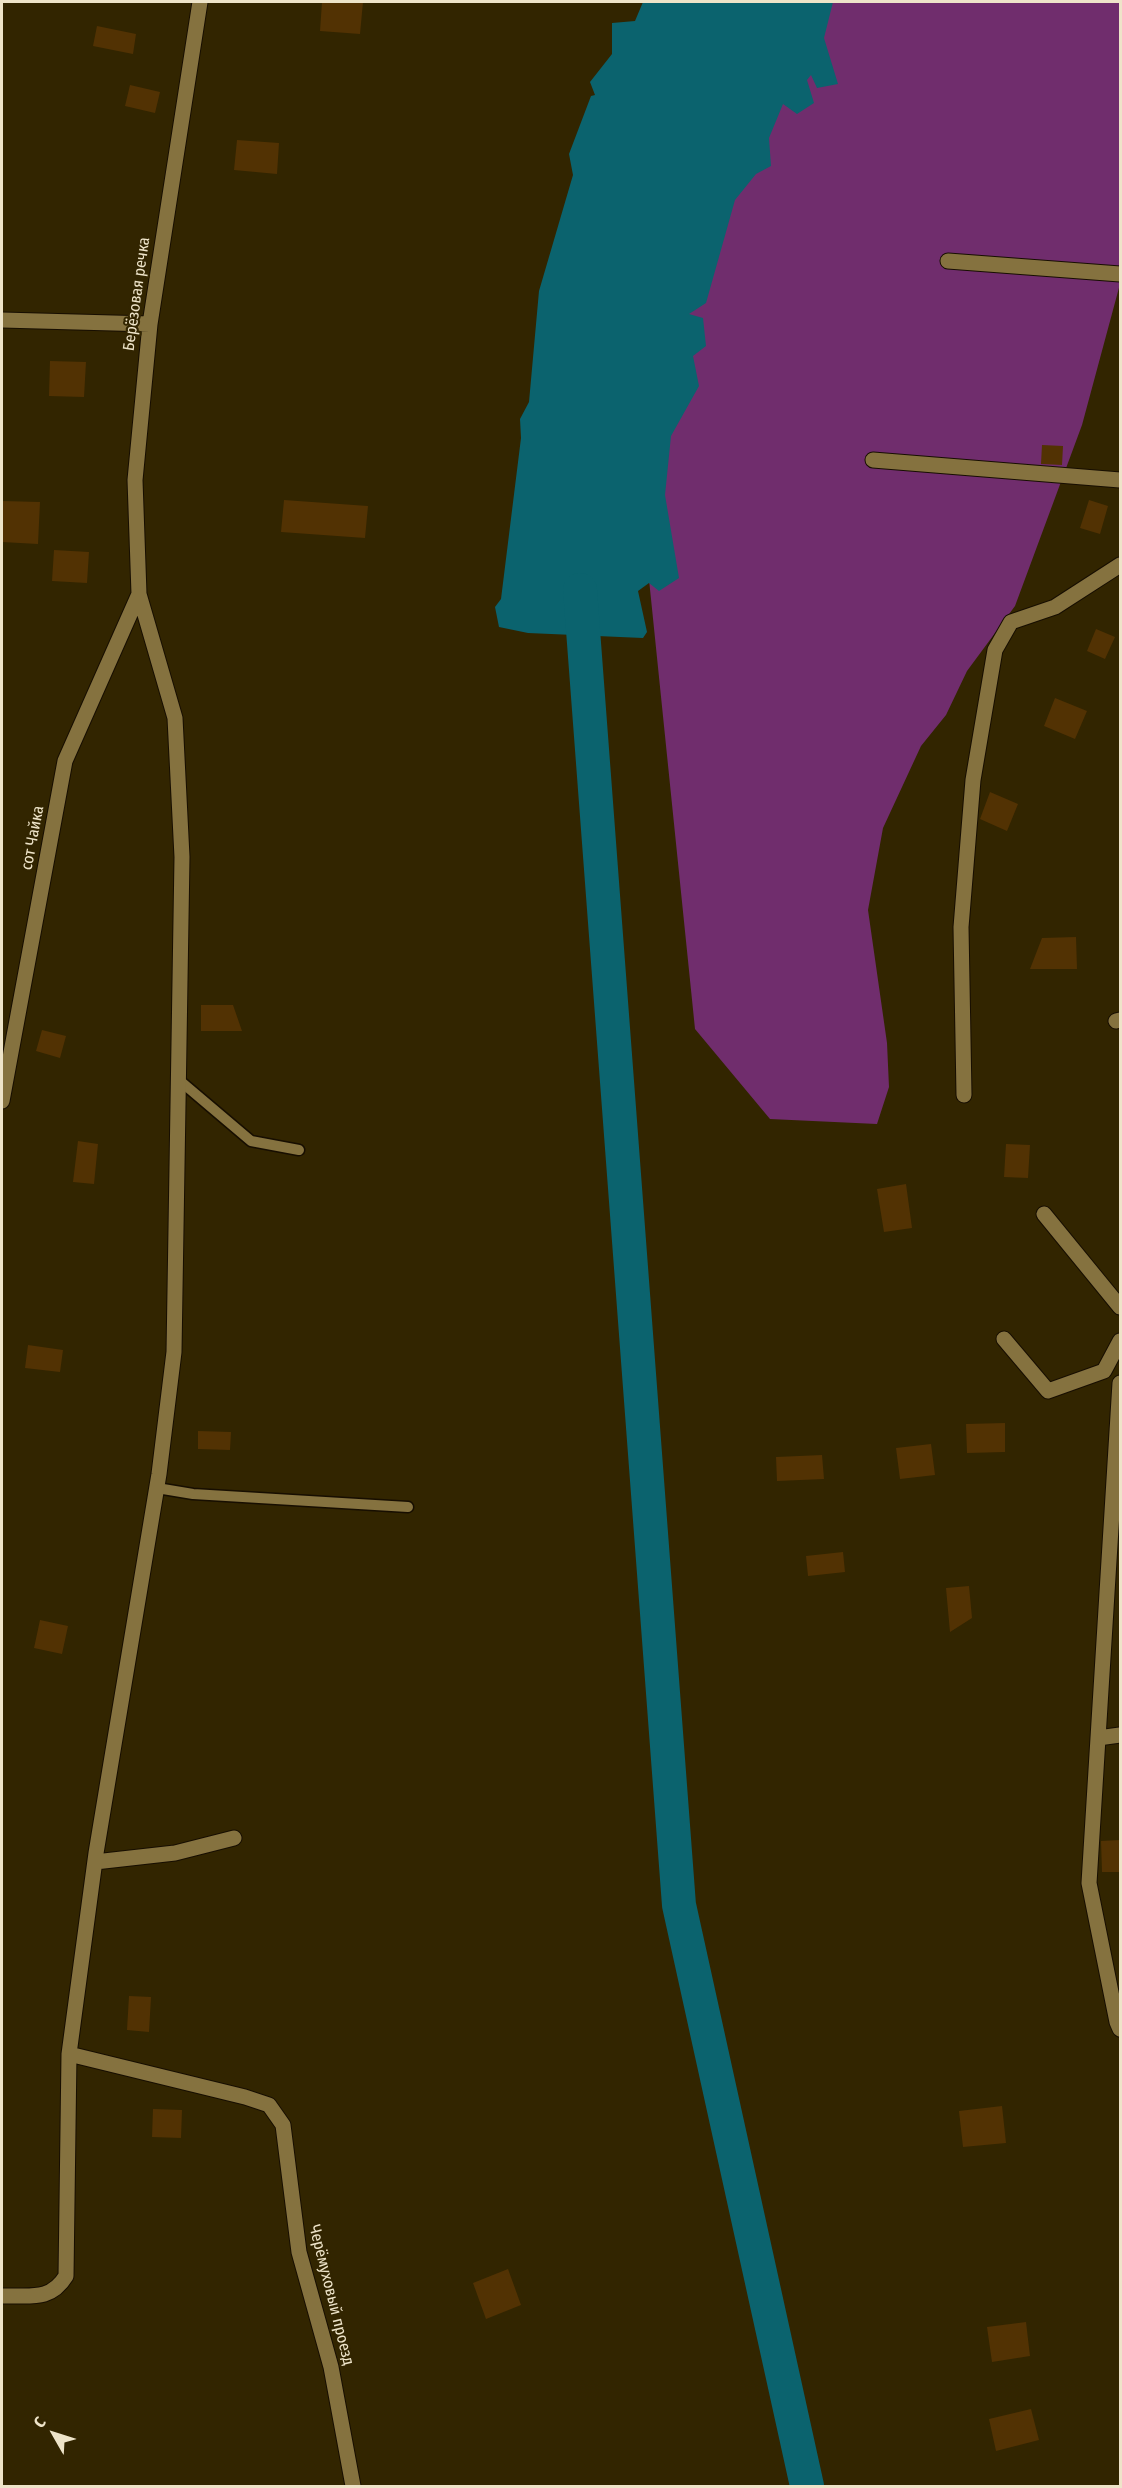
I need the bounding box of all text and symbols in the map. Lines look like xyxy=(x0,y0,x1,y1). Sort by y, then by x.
street label: Берёзовая речка xyxy=(120,236,154,352)
street label: сот Чайка xyxy=(17,804,49,872)
street label: Черёмуховый проезд xyxy=(304,2223,358,2367)
north arrow xyxy=(24,2404,84,2464)
text: С xyxy=(30,2413,50,2432)

